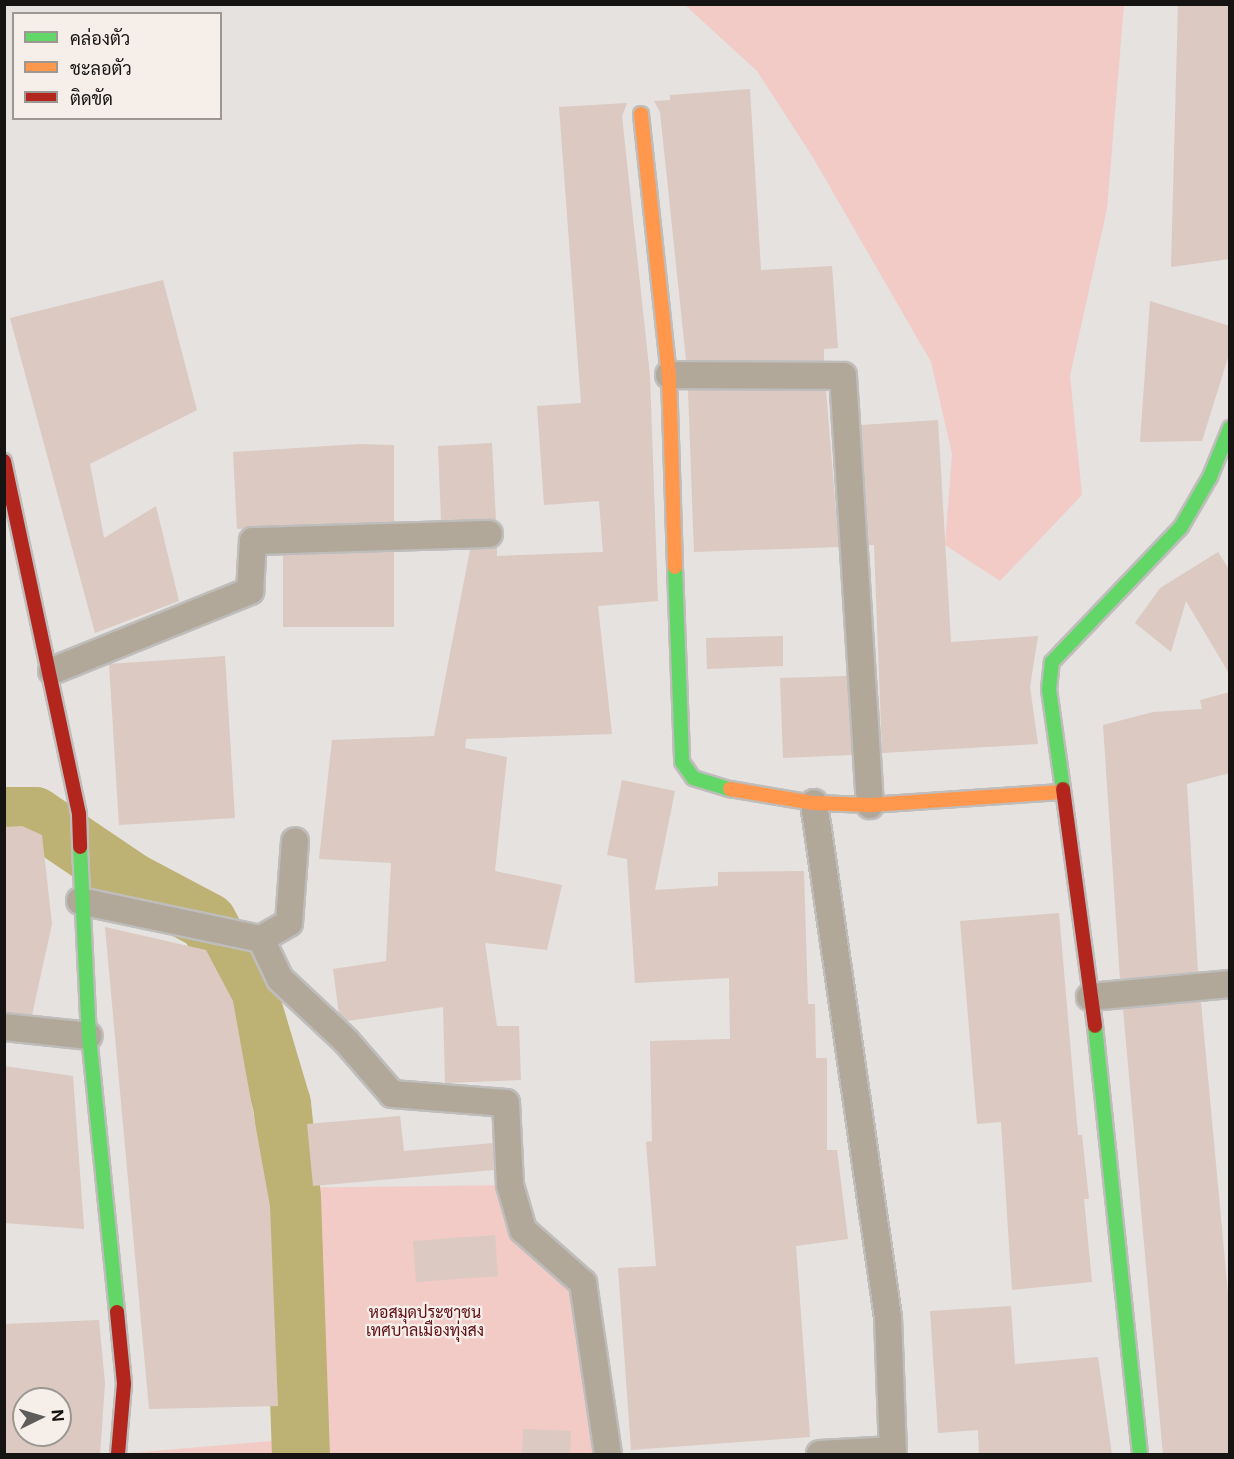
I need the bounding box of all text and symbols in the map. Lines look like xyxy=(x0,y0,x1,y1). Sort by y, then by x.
legend xyxy=(12,12,222,120)
text: คล่องตัว xyxy=(70,28,130,49)
text: ชะลอตัว xyxy=(70,58,132,79)
text: ติดขัด xyxy=(70,88,113,109)
park label: หอสมุดประชาชน เทศบาลเมืองทุ่งสง xyxy=(366,1302,484,1340)
north arrow xyxy=(12,1387,72,1447)
text: N xyxy=(47,1409,68,1423)

